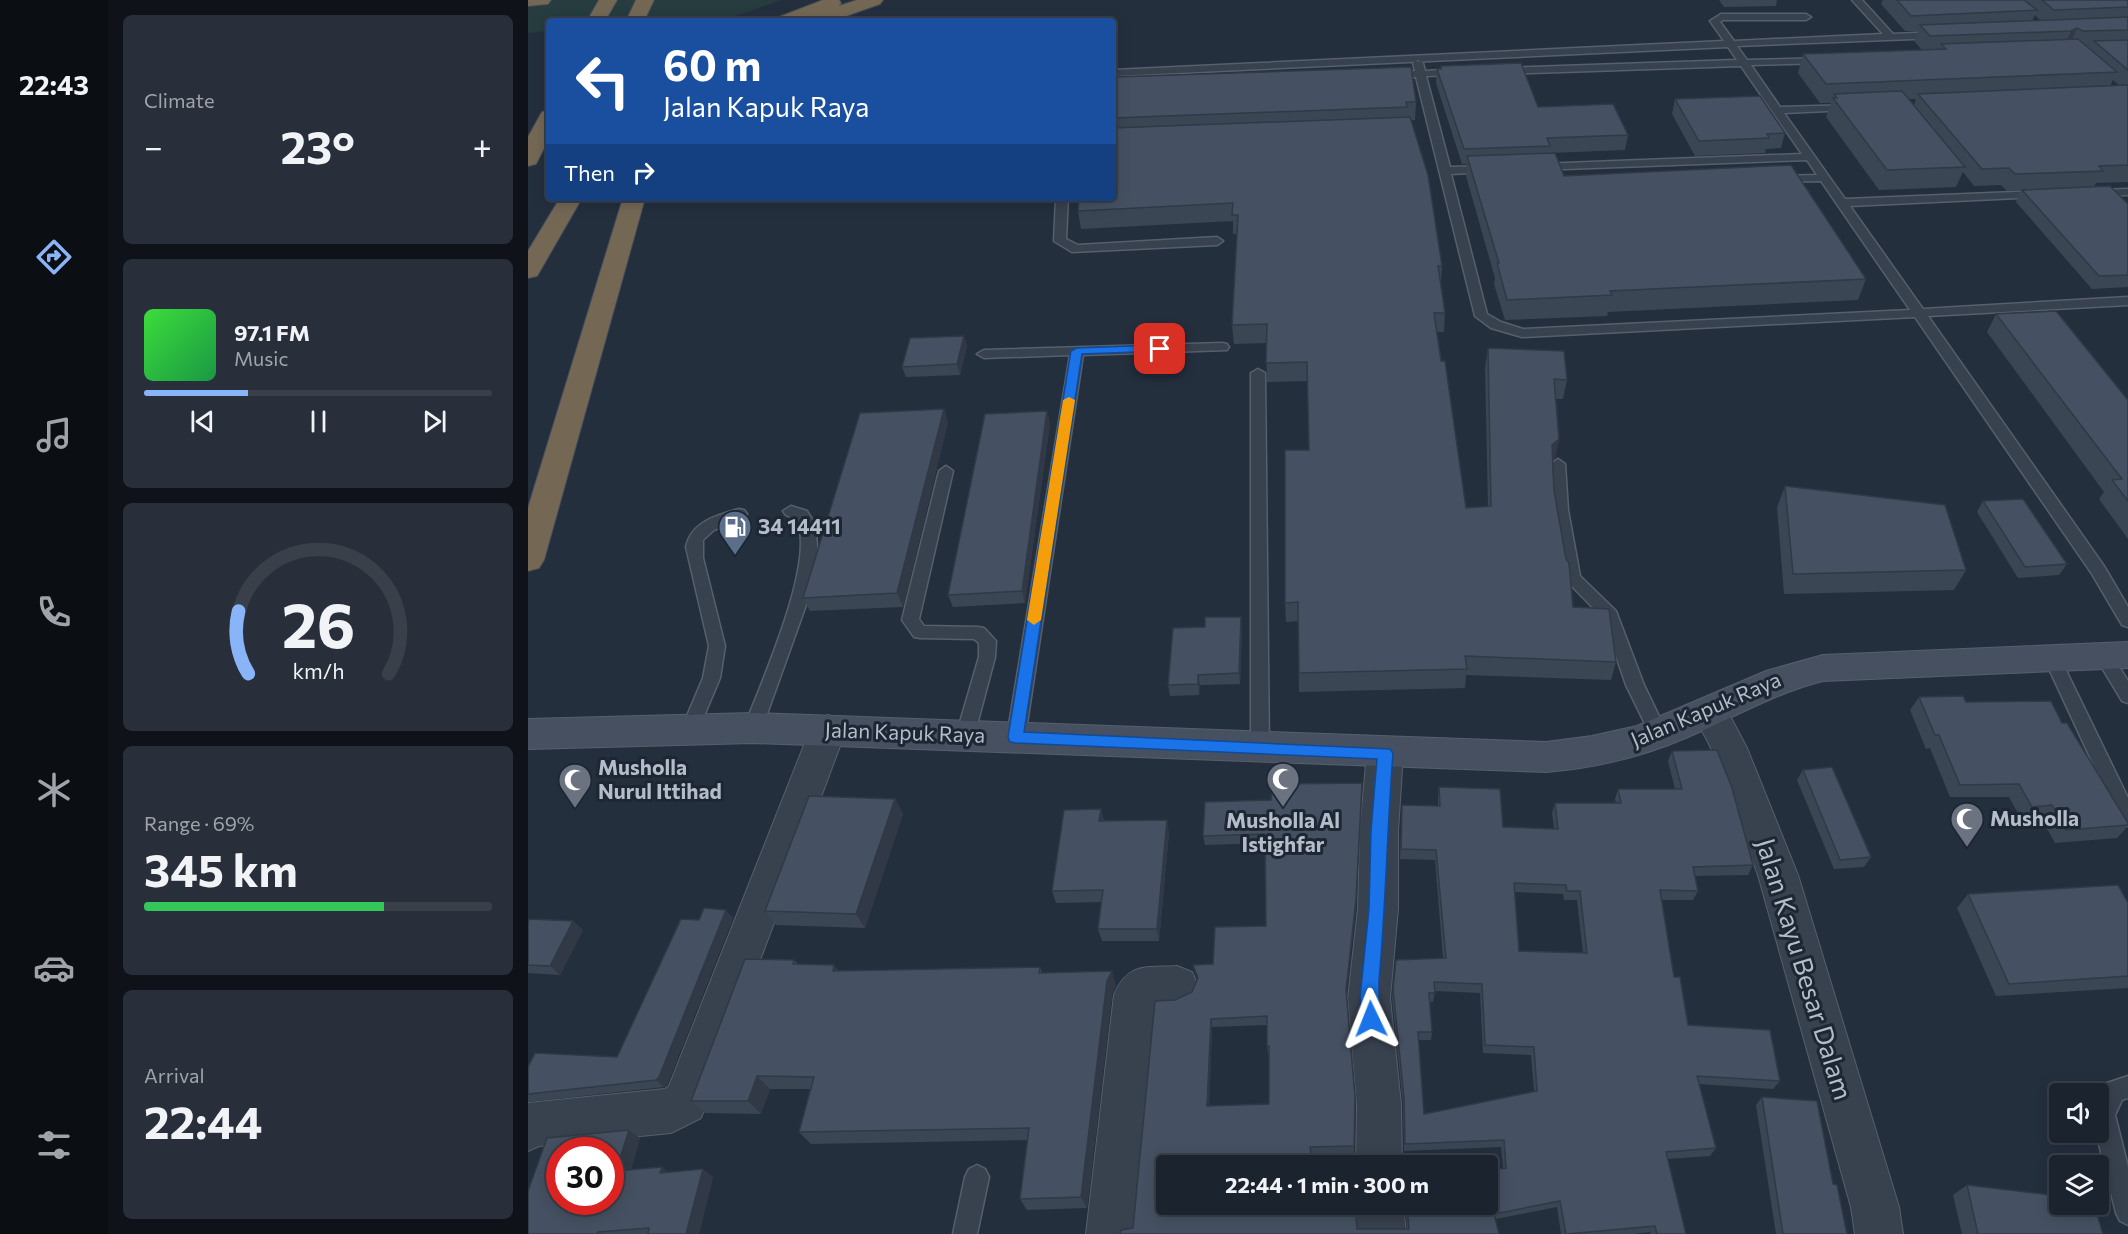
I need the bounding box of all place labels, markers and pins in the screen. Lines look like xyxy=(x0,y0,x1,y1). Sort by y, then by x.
pin xyxy=(1134,323,1185,374)
fuel station icon: 34 14411 xyxy=(717,509,753,556)
place label: 34 14411 xyxy=(758,513,841,538)
place label: Musholla Nurul Ittihad xyxy=(598,754,722,803)
mosque icon: Musholla Al Istighfar xyxy=(1265,761,1301,808)
mosque icon: Musholla Nurul Ittihad xyxy=(557,762,593,809)
mosque icon: Musholla xyxy=(1949,801,1985,848)
place label: Musholla xyxy=(1990,805,2079,830)
place label: Musholla Al Istighfar xyxy=(1226,807,1340,856)

